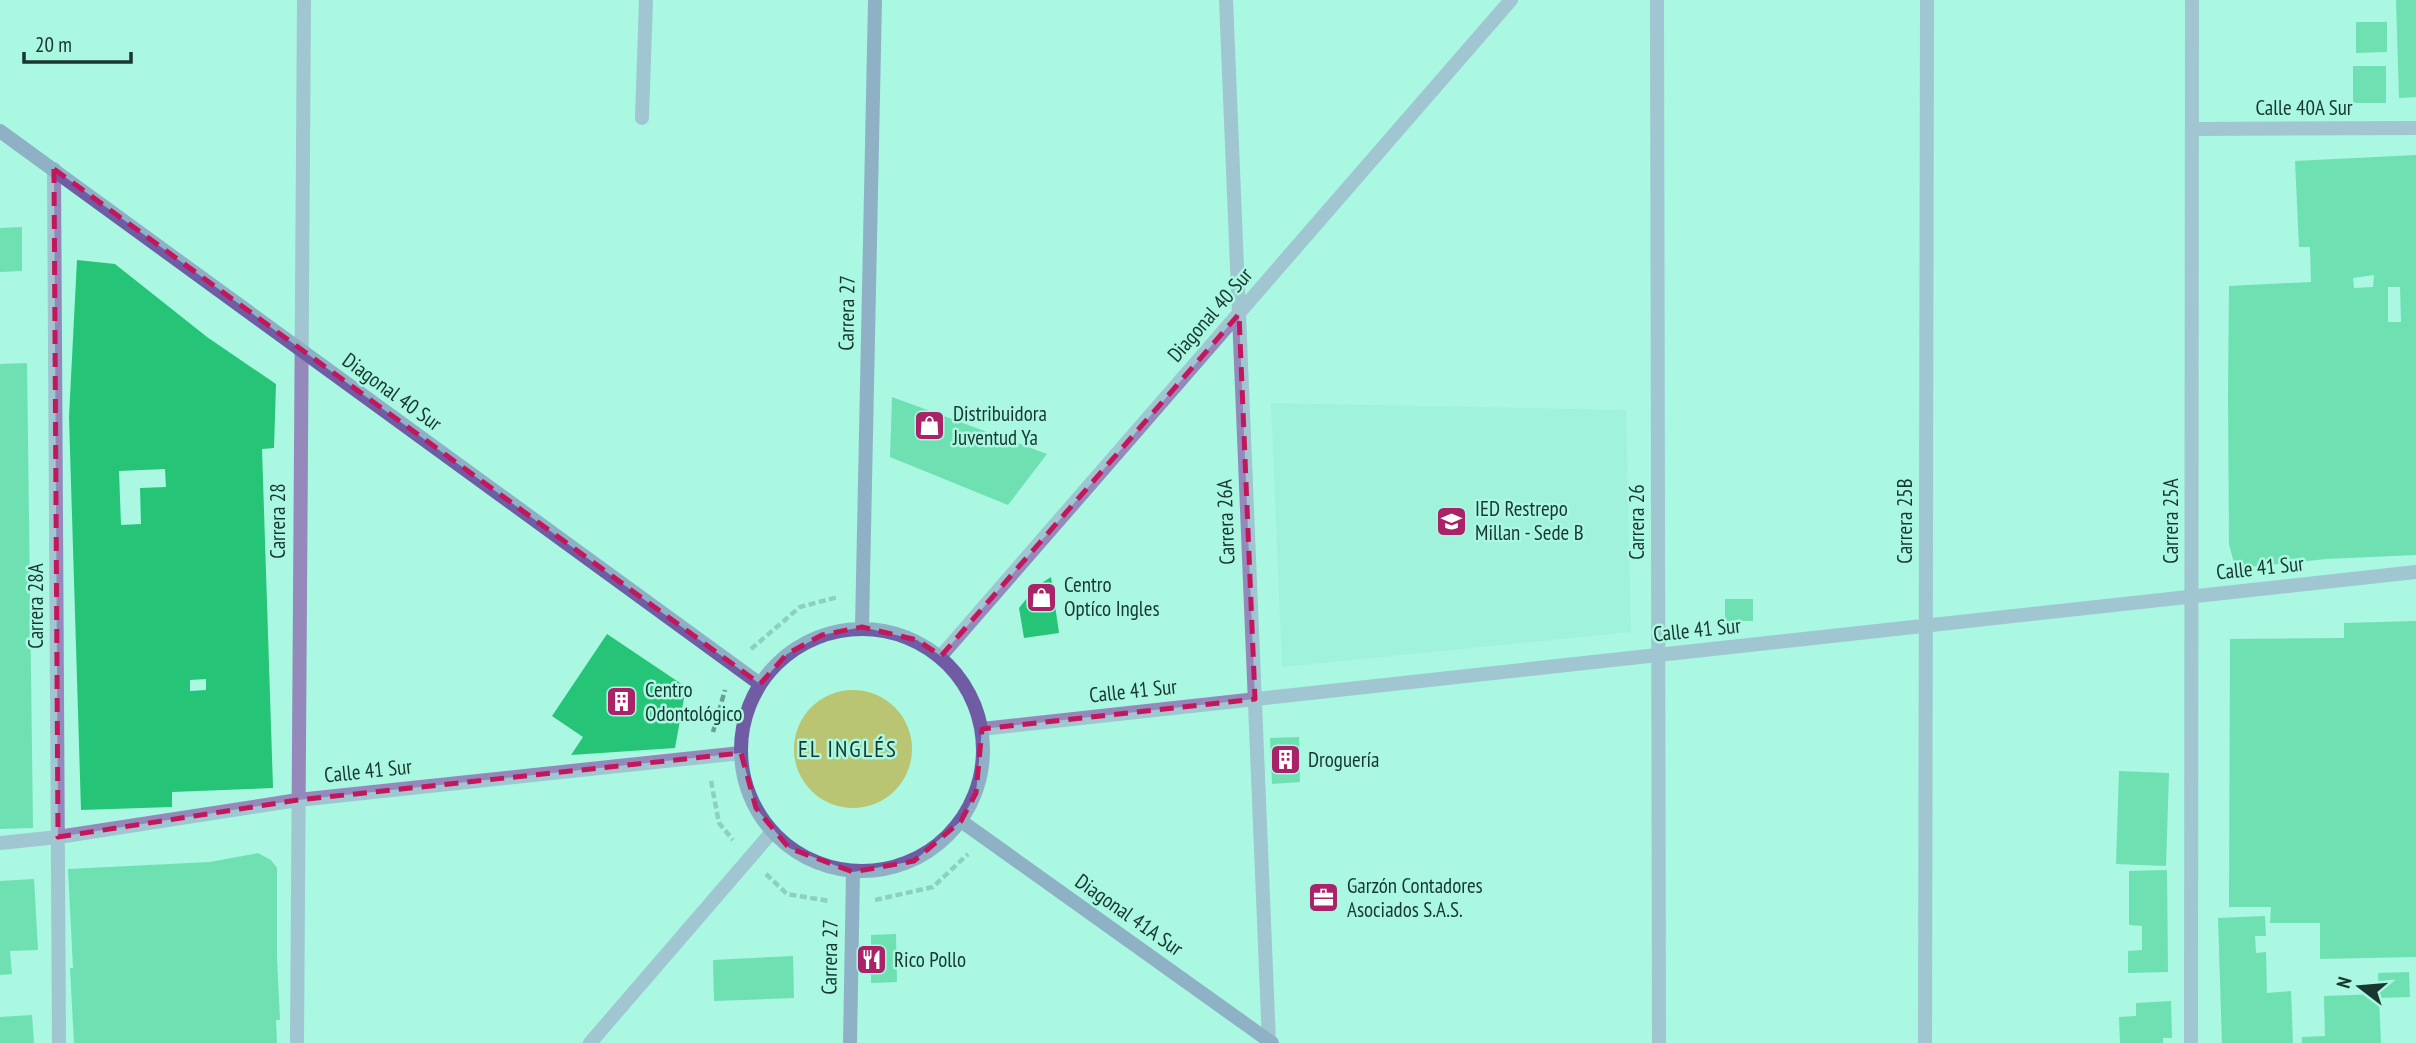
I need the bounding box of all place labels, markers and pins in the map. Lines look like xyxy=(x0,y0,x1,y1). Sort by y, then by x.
place label: Distribuidora Juventud Ya xyxy=(952,400,1047,451)
shop icon: Distribuidora Juventud Ya xyxy=(913,409,947,443)
place label: IED Restrepo Millan - Sede B xyxy=(1475,495,1584,546)
school or university icon: IED Restrepo Millan - Sede B xyxy=(1435,504,1469,538)
place label: Centro Optíco Ingles xyxy=(1064,571,1160,622)
shop icon: Centro Optíco Ingles xyxy=(1024,580,1058,614)
place label: Centro Odontológico xyxy=(645,676,742,727)
building icon: Centro Odontológico xyxy=(605,685,639,719)
building icon: Droguería xyxy=(1268,743,1302,777)
place label: Droguería xyxy=(1308,746,1379,773)
place label: Garzón Contadores Asociados S.A.S. xyxy=(1347,872,1483,923)
office icon: Garzón Contadores Asociados S.A.S. xyxy=(1307,881,1341,915)
restaurant icon: Rico Pollo xyxy=(854,943,888,977)
place label: Rico Pollo xyxy=(894,946,966,973)

